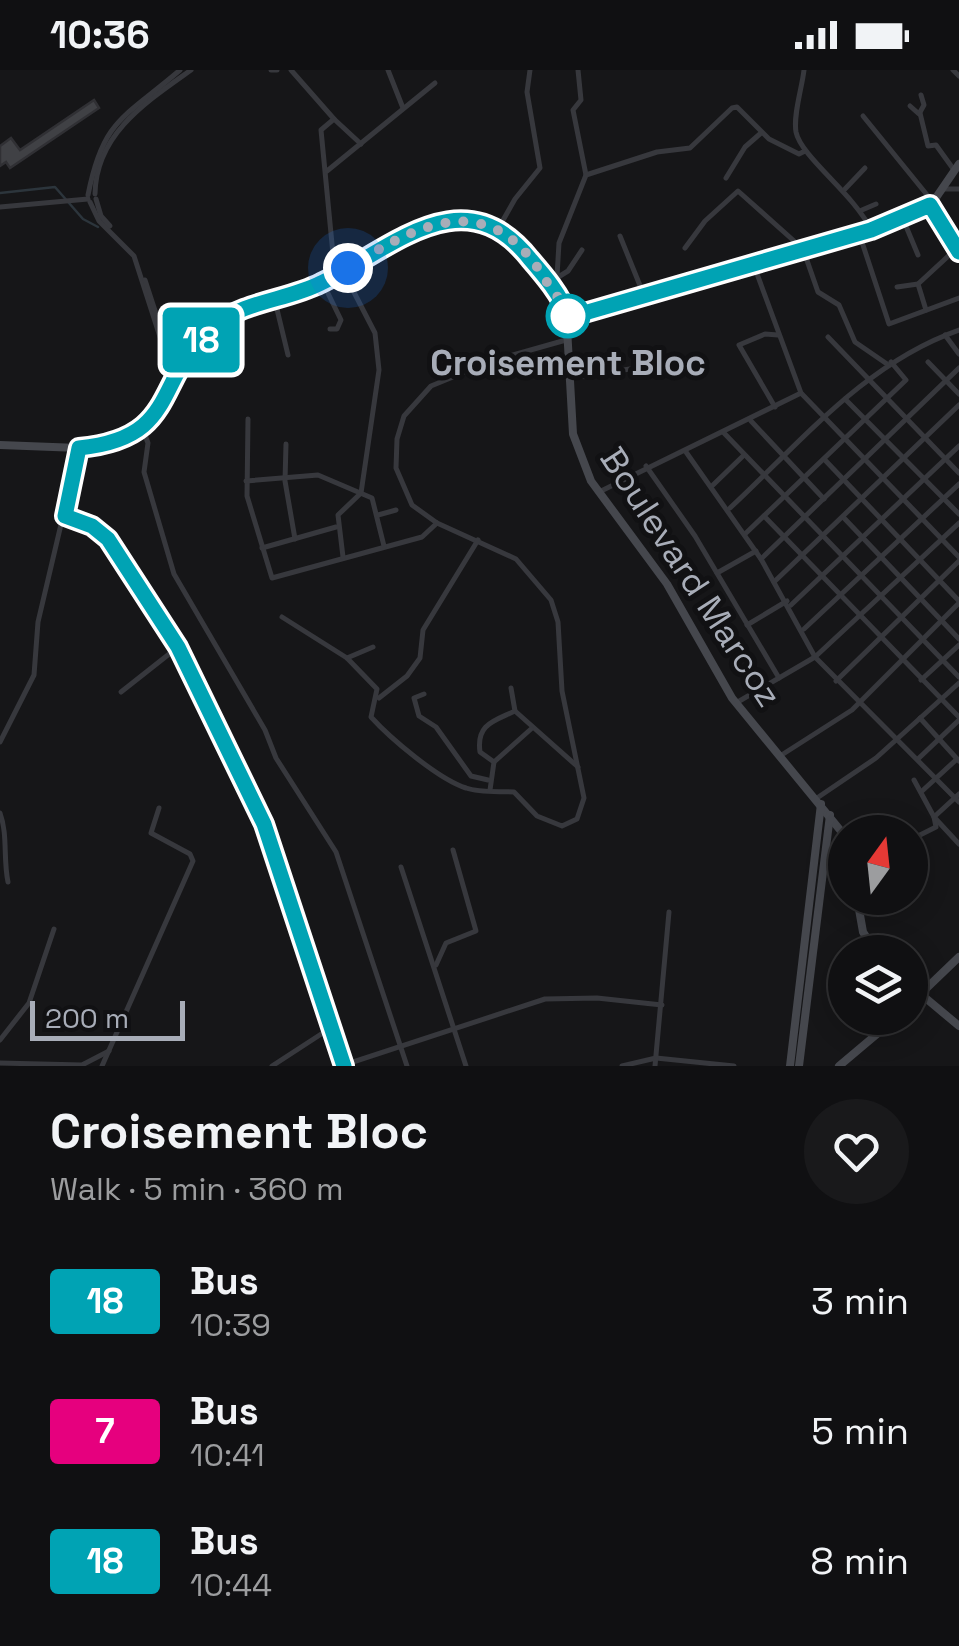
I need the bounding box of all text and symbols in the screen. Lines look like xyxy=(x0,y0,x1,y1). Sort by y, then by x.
text: 10:36 xyxy=(50,11,150,59)
your location xyxy=(323,243,373,293)
marker: Croisement Bloc xyxy=(547,295,589,337)
line badge: 18 xyxy=(156,308,246,372)
text: 18 xyxy=(183,318,219,362)
place label: Croisement Bloc xyxy=(430,341,706,385)
street label: Boulevard Marcoz xyxy=(591,439,791,715)
north arrow xyxy=(828,815,928,915)
map controls xyxy=(828,815,928,1035)
button: layers xyxy=(828,935,928,1035)
scale bar xyxy=(30,996,185,1040)
text: 200 m xyxy=(45,1000,129,1036)
button: heart xyxy=(804,1099,909,1204)
text: Croisement Bloc xyxy=(50,1101,428,1162)
text: Walk · 5 min · 360 m xyxy=(50,1169,344,1209)
text: Bus xyxy=(190,1257,259,1305)
text: 3 min xyxy=(811,1277,909,1325)
text: 18 xyxy=(87,1279,123,1323)
text: 10:39 xyxy=(190,1305,271,1345)
text: Bus xyxy=(190,1387,259,1435)
text: 5 min xyxy=(811,1407,909,1455)
text: 7 xyxy=(95,1409,115,1453)
text: 10:41 xyxy=(190,1435,265,1475)
text: Bus xyxy=(190,1517,259,1565)
text: 8 min xyxy=(810,1537,909,1585)
text: 18 xyxy=(87,1539,123,1583)
text: 10:44 xyxy=(190,1565,272,1605)

